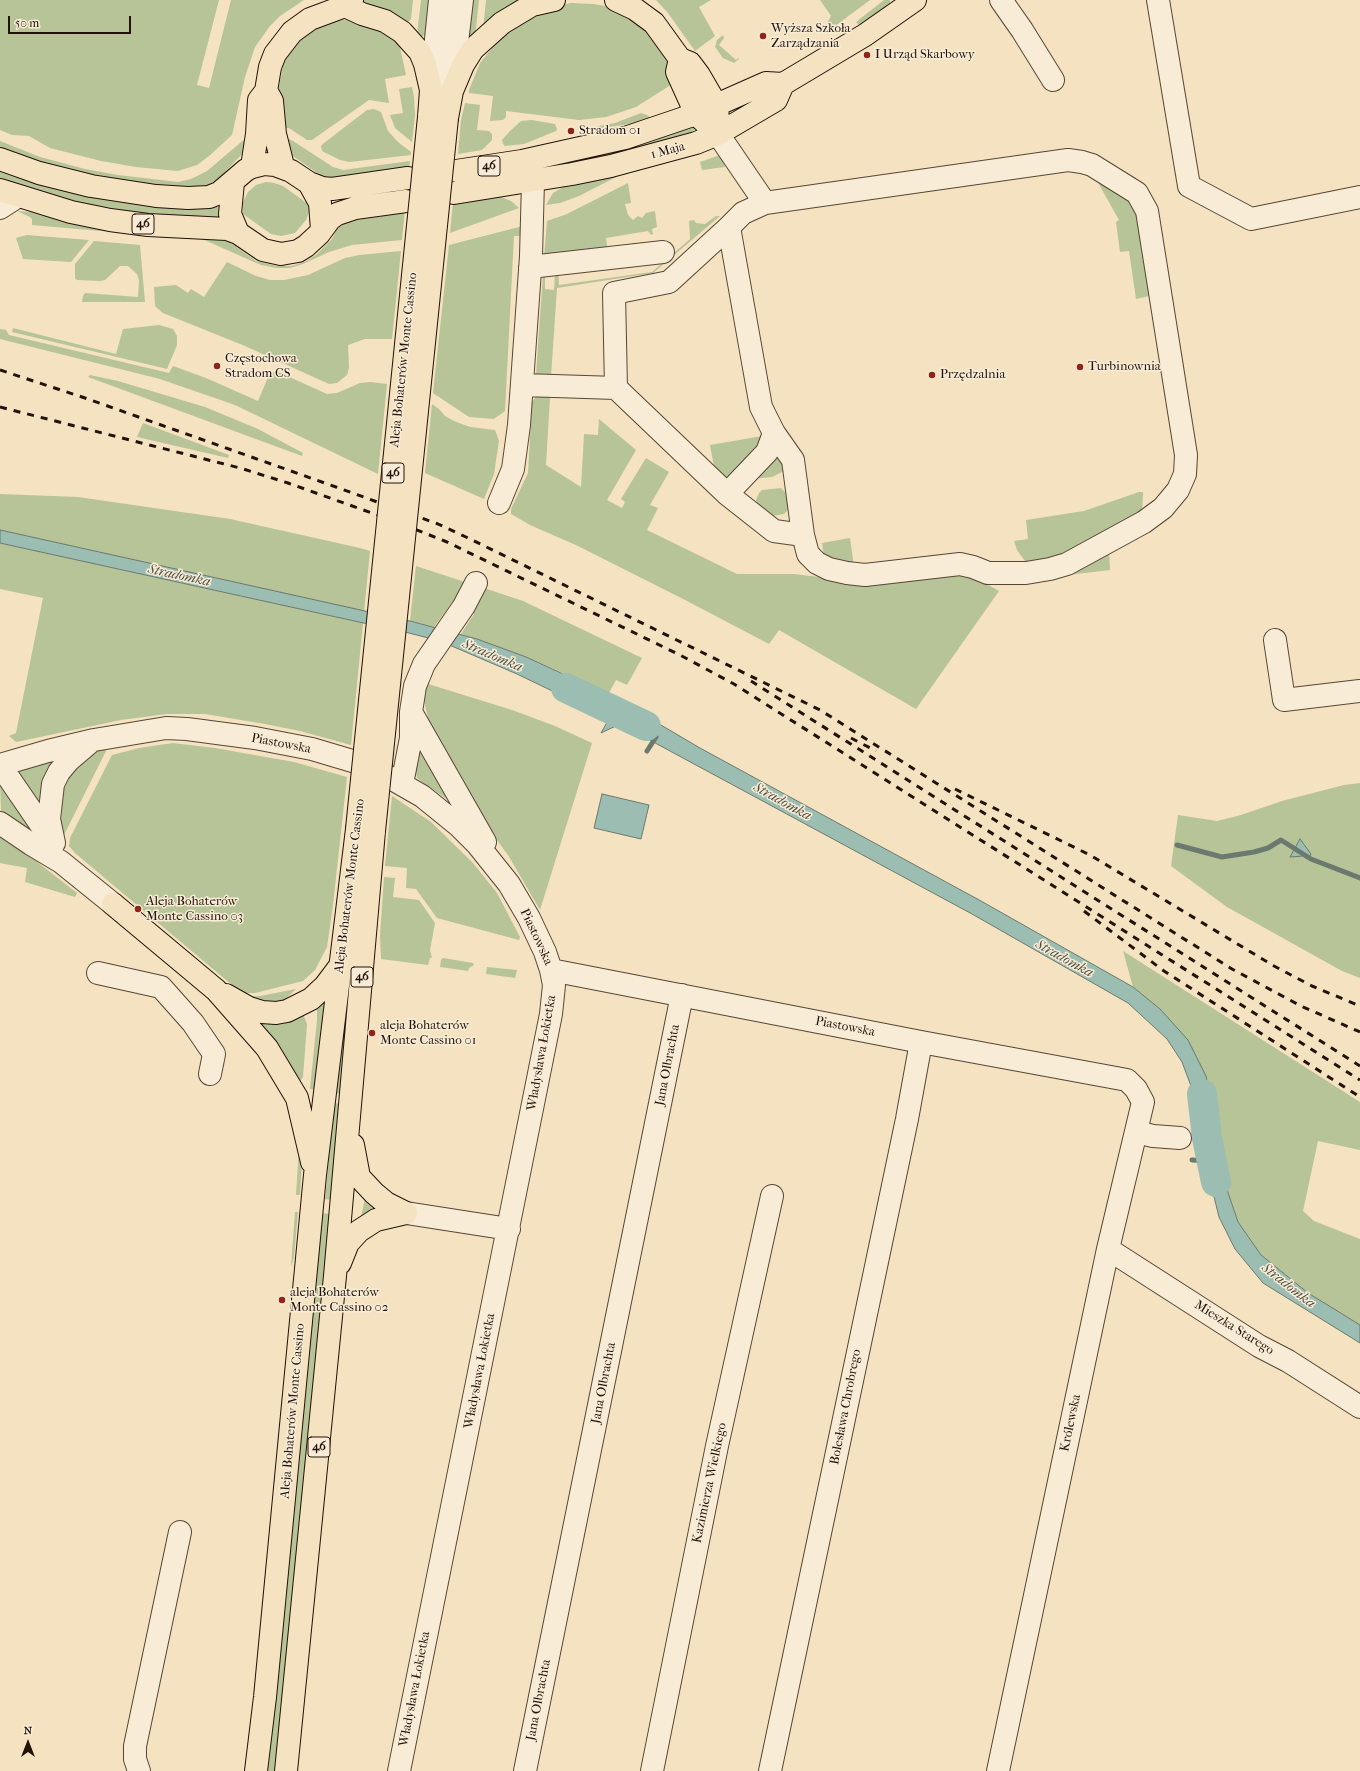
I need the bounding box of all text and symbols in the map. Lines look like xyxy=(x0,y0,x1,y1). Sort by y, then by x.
scale bar xyxy=(10,8,133,34)
text: 50 m xyxy=(15,16,39,30)
place label: Wyższa Szkoła Zarządzania xyxy=(771,21,851,52)
marker: Wyższa Szkoła Zarządzania xyxy=(758,31,768,41)
place label: I Urząd Skarbowy xyxy=(875,47,975,63)
marker: I Urząd Skarbowy xyxy=(862,50,872,60)
place label: Stradom 01 xyxy=(579,123,641,139)
marker: Stradom 01 xyxy=(566,126,576,136)
street label: 1 Maja xyxy=(649,139,687,163)
road number: 46 xyxy=(478,156,500,176)
road number: 46 xyxy=(132,214,154,234)
street label: Aleja Bohaterów Monte Cassino xyxy=(387,272,421,448)
place label: Częstochowa Stradom CS xyxy=(225,351,297,382)
place label: Turbinownia xyxy=(1088,359,1161,375)
marker: Częstochowa Stradom CS xyxy=(212,361,222,371)
marker: Turbinownia xyxy=(1075,362,1085,372)
place label: Przędzalnia xyxy=(940,367,1005,383)
marker: Przędzalnia xyxy=(927,370,937,380)
road number: 46 xyxy=(382,463,404,483)
water label: Stradomka xyxy=(146,561,212,591)
water label: Stradomka xyxy=(459,636,525,676)
street label: Piastowska xyxy=(250,731,312,757)
water label: Stradomka xyxy=(750,779,814,825)
street label: Aleja Bohaterów Monte Cassino xyxy=(332,798,368,974)
place label: Aleja Bohaterów Monte Cassino 03 xyxy=(146,894,243,925)
marker: Aleja Bohaterów Monte Cassino 03 xyxy=(133,904,143,914)
street label: Piastowska xyxy=(516,906,556,968)
water label: Stradomka xyxy=(1032,936,1096,982)
road number: 46 xyxy=(351,967,373,987)
street label: Władysława Łokietka xyxy=(524,994,560,1112)
street label: Piastowska xyxy=(814,1014,876,1040)
place label: aleja Bohaterów Monte Cassino 01 xyxy=(380,1018,476,1049)
street label: Jana Olbrachta xyxy=(652,1023,684,1107)
marker: aleja Bohaterów Monte Cassino 01 xyxy=(367,1028,377,1038)
water label: Stradomka xyxy=(1258,1260,1318,1312)
place label: aleja Bohaterów Monte Cassino 02 xyxy=(290,1285,388,1316)
marker: aleja Bohaterów Monte Cassino 02 xyxy=(277,1295,287,1305)
street label: Mieszka Starego xyxy=(1191,1297,1277,1359)
street label: Władysława Łokietka xyxy=(461,1312,499,1430)
street label: Aleja Bohaterów Monte Cassino xyxy=(278,1323,308,1499)
street label: Jana Olbrachta xyxy=(588,1341,620,1425)
street label: Bolesława Chrobrego xyxy=(827,1348,865,1466)
street label: Królewska xyxy=(1057,1393,1085,1453)
street label: Kazimierza Wielkiego xyxy=(690,1421,730,1545)
road number: 46 xyxy=(308,1437,330,1457)
street label: Władysława Łokietka xyxy=(396,1630,434,1748)
street label: Jana Olbrachta xyxy=(523,1658,555,1742)
north arrow xyxy=(8,1723,48,1763)
text: N xyxy=(24,1724,32,1737)

